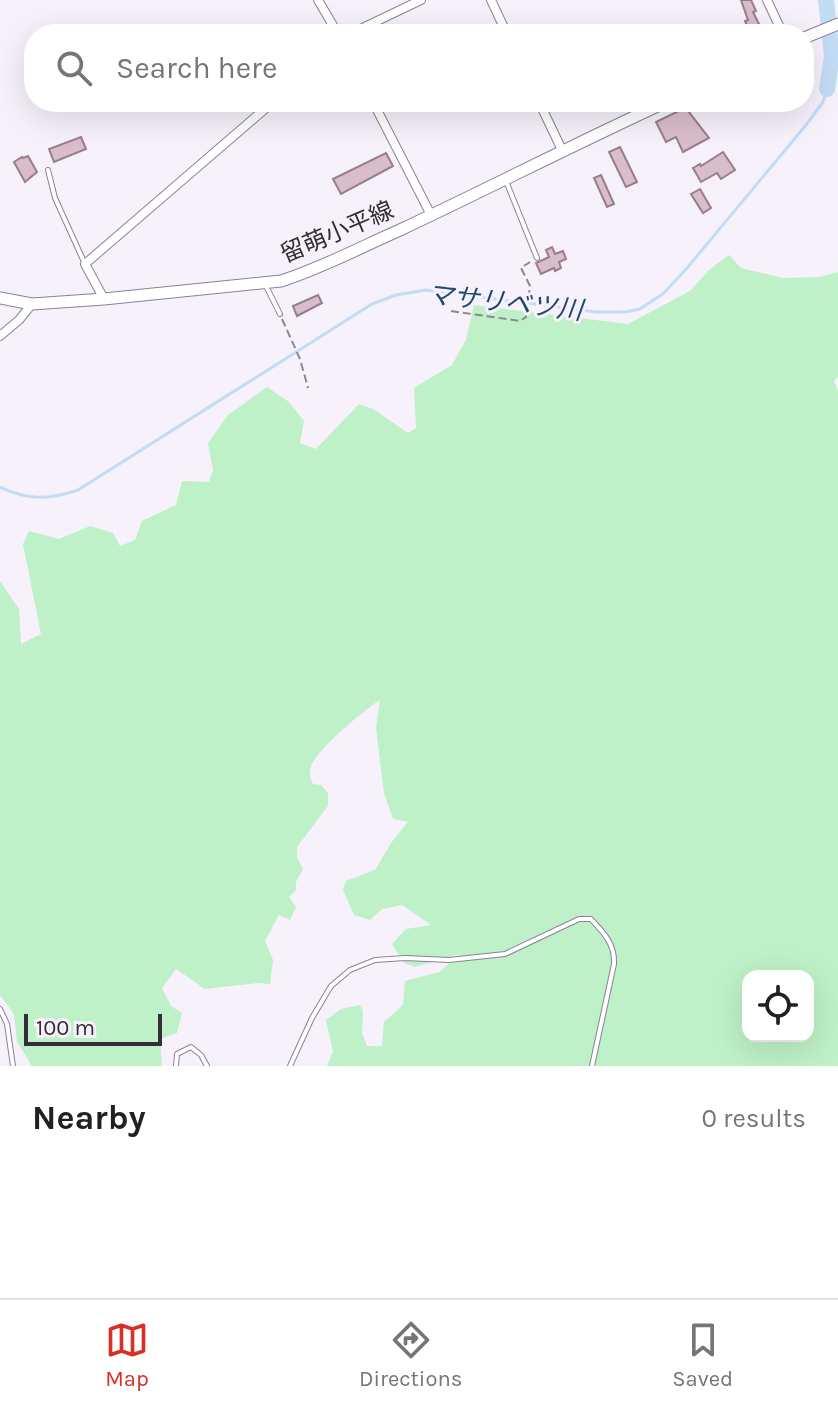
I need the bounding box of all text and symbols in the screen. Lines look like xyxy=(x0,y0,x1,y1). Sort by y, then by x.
search box xyxy=(24,24,814,112)
icon: search xyxy=(52,46,96,90)
text: Search here xyxy=(116,50,277,86)
street label: 留萌小平線 xyxy=(276,196,398,268)
water label: マサリベツ川 xyxy=(426,279,587,326)
map controls xyxy=(742,970,814,1042)
button: locate xyxy=(742,970,814,1042)
scale bar xyxy=(24,1010,162,1046)
text: 100 m xyxy=(36,1015,95,1041)
text: Nearby xyxy=(32,1098,146,1138)
text: 0 results xyxy=(702,1103,806,1134)
tab: Map xyxy=(105,1318,149,1392)
tab: Directions xyxy=(359,1318,462,1392)
tab: Saved xyxy=(672,1318,733,1392)

